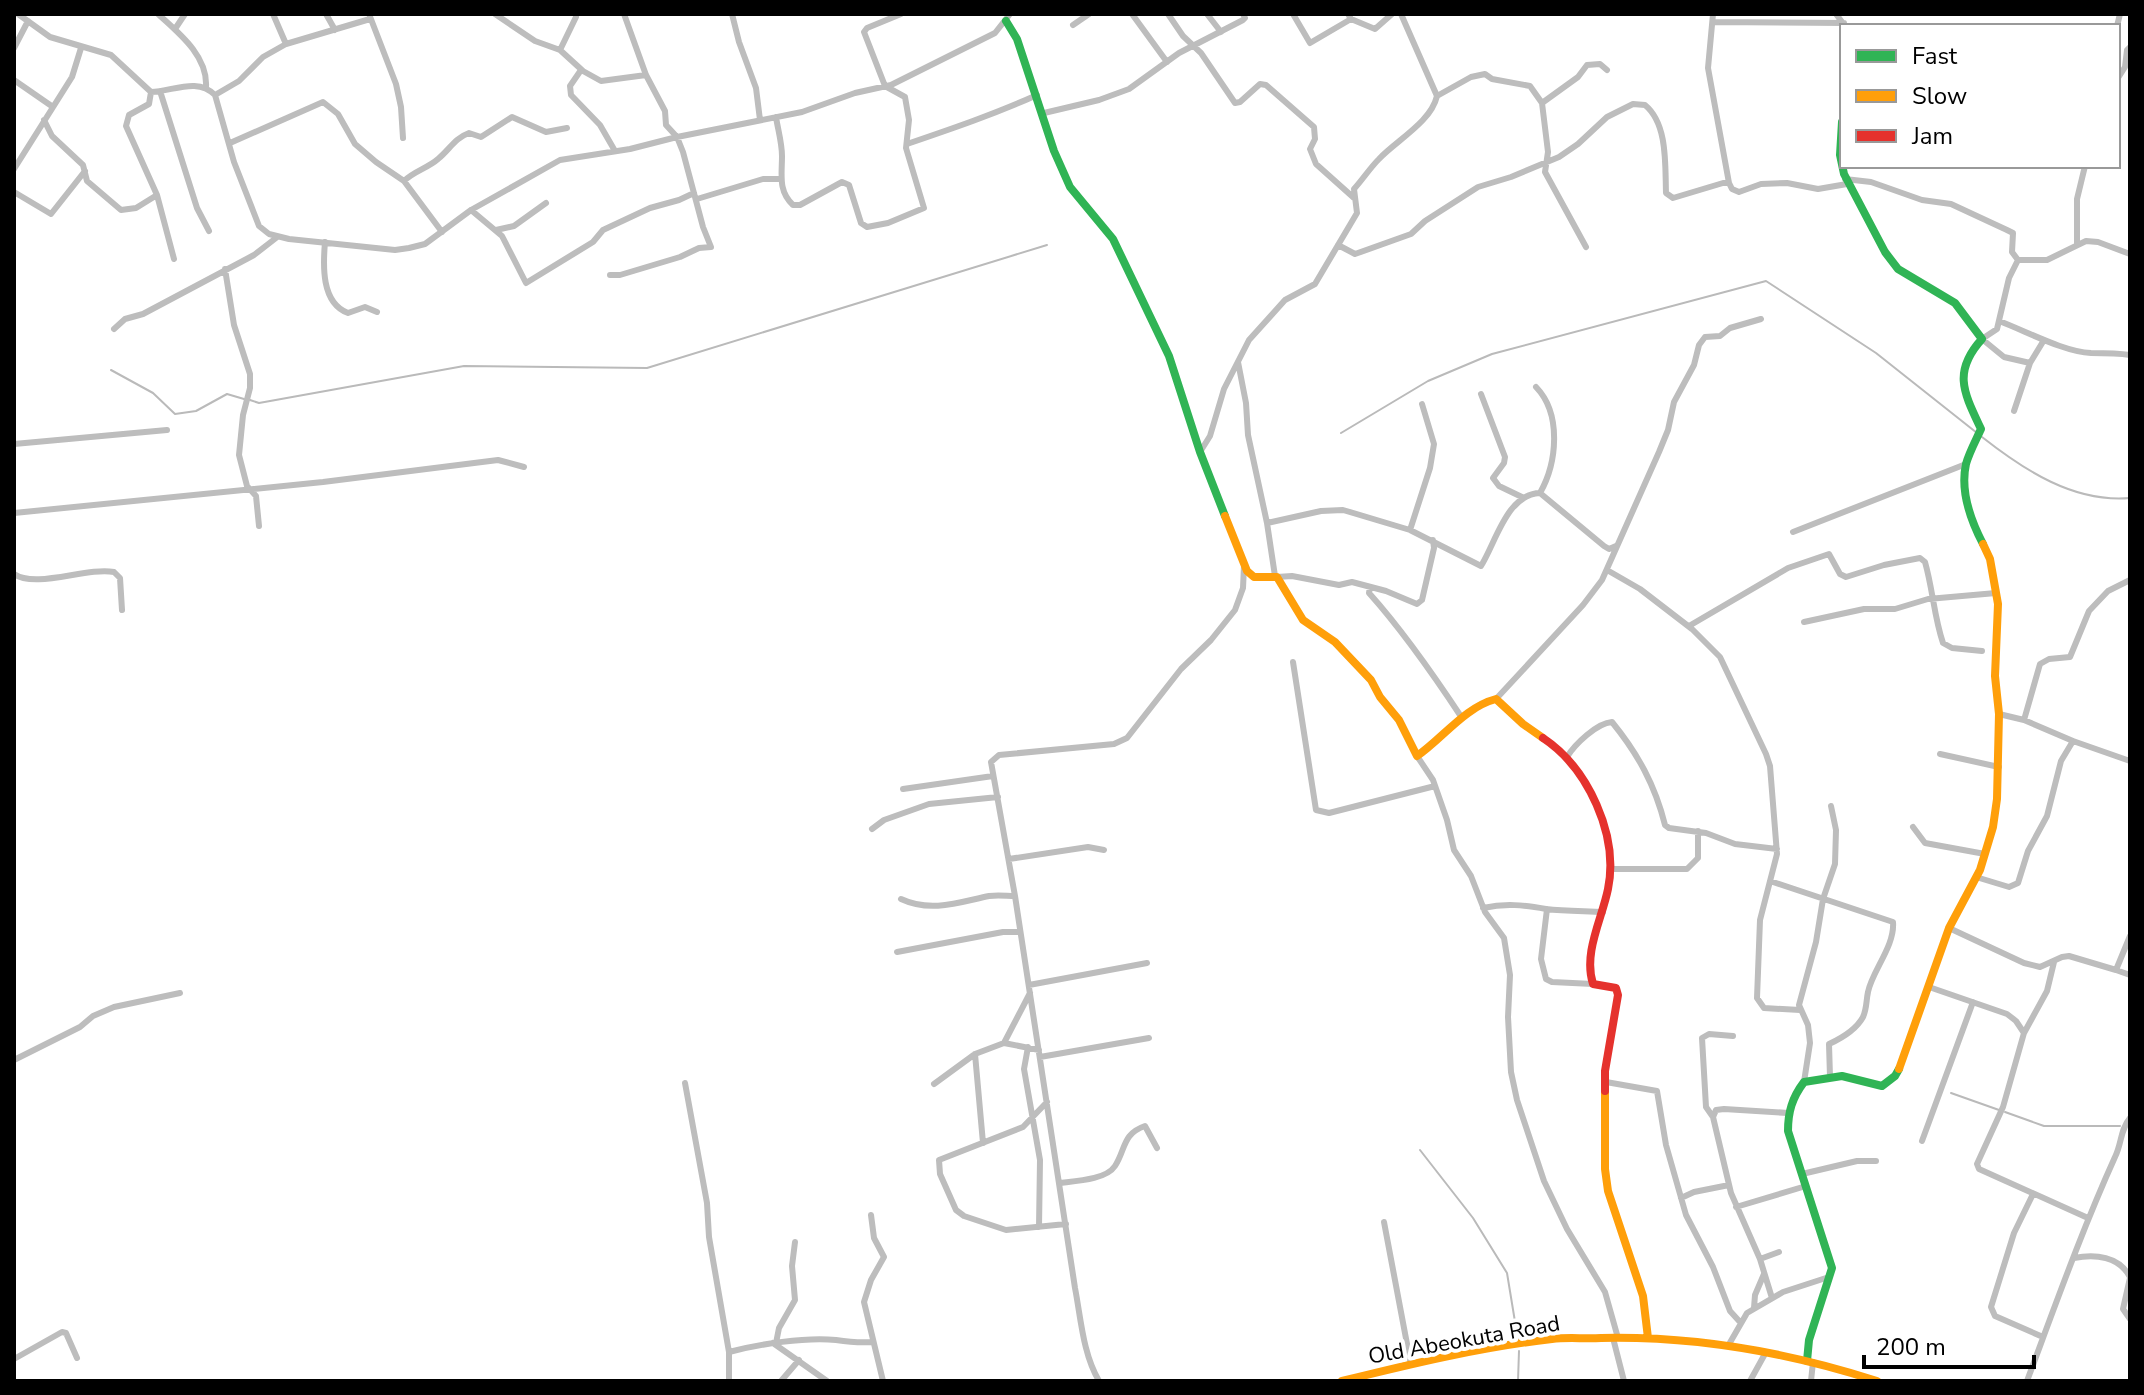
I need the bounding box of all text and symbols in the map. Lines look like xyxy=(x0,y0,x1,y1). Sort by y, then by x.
legend xyxy=(1840,24,2120,168)
text: Fast xyxy=(1912,40,1958,72)
text: Slow xyxy=(1912,80,1967,112)
text: Jam xyxy=(1911,120,1953,152)
street label: Old Abeokuta Road xyxy=(1366,1308,1562,1372)
scale bar xyxy=(1864,1319,2034,1369)
text: 200 m xyxy=(1876,1331,1946,1363)

